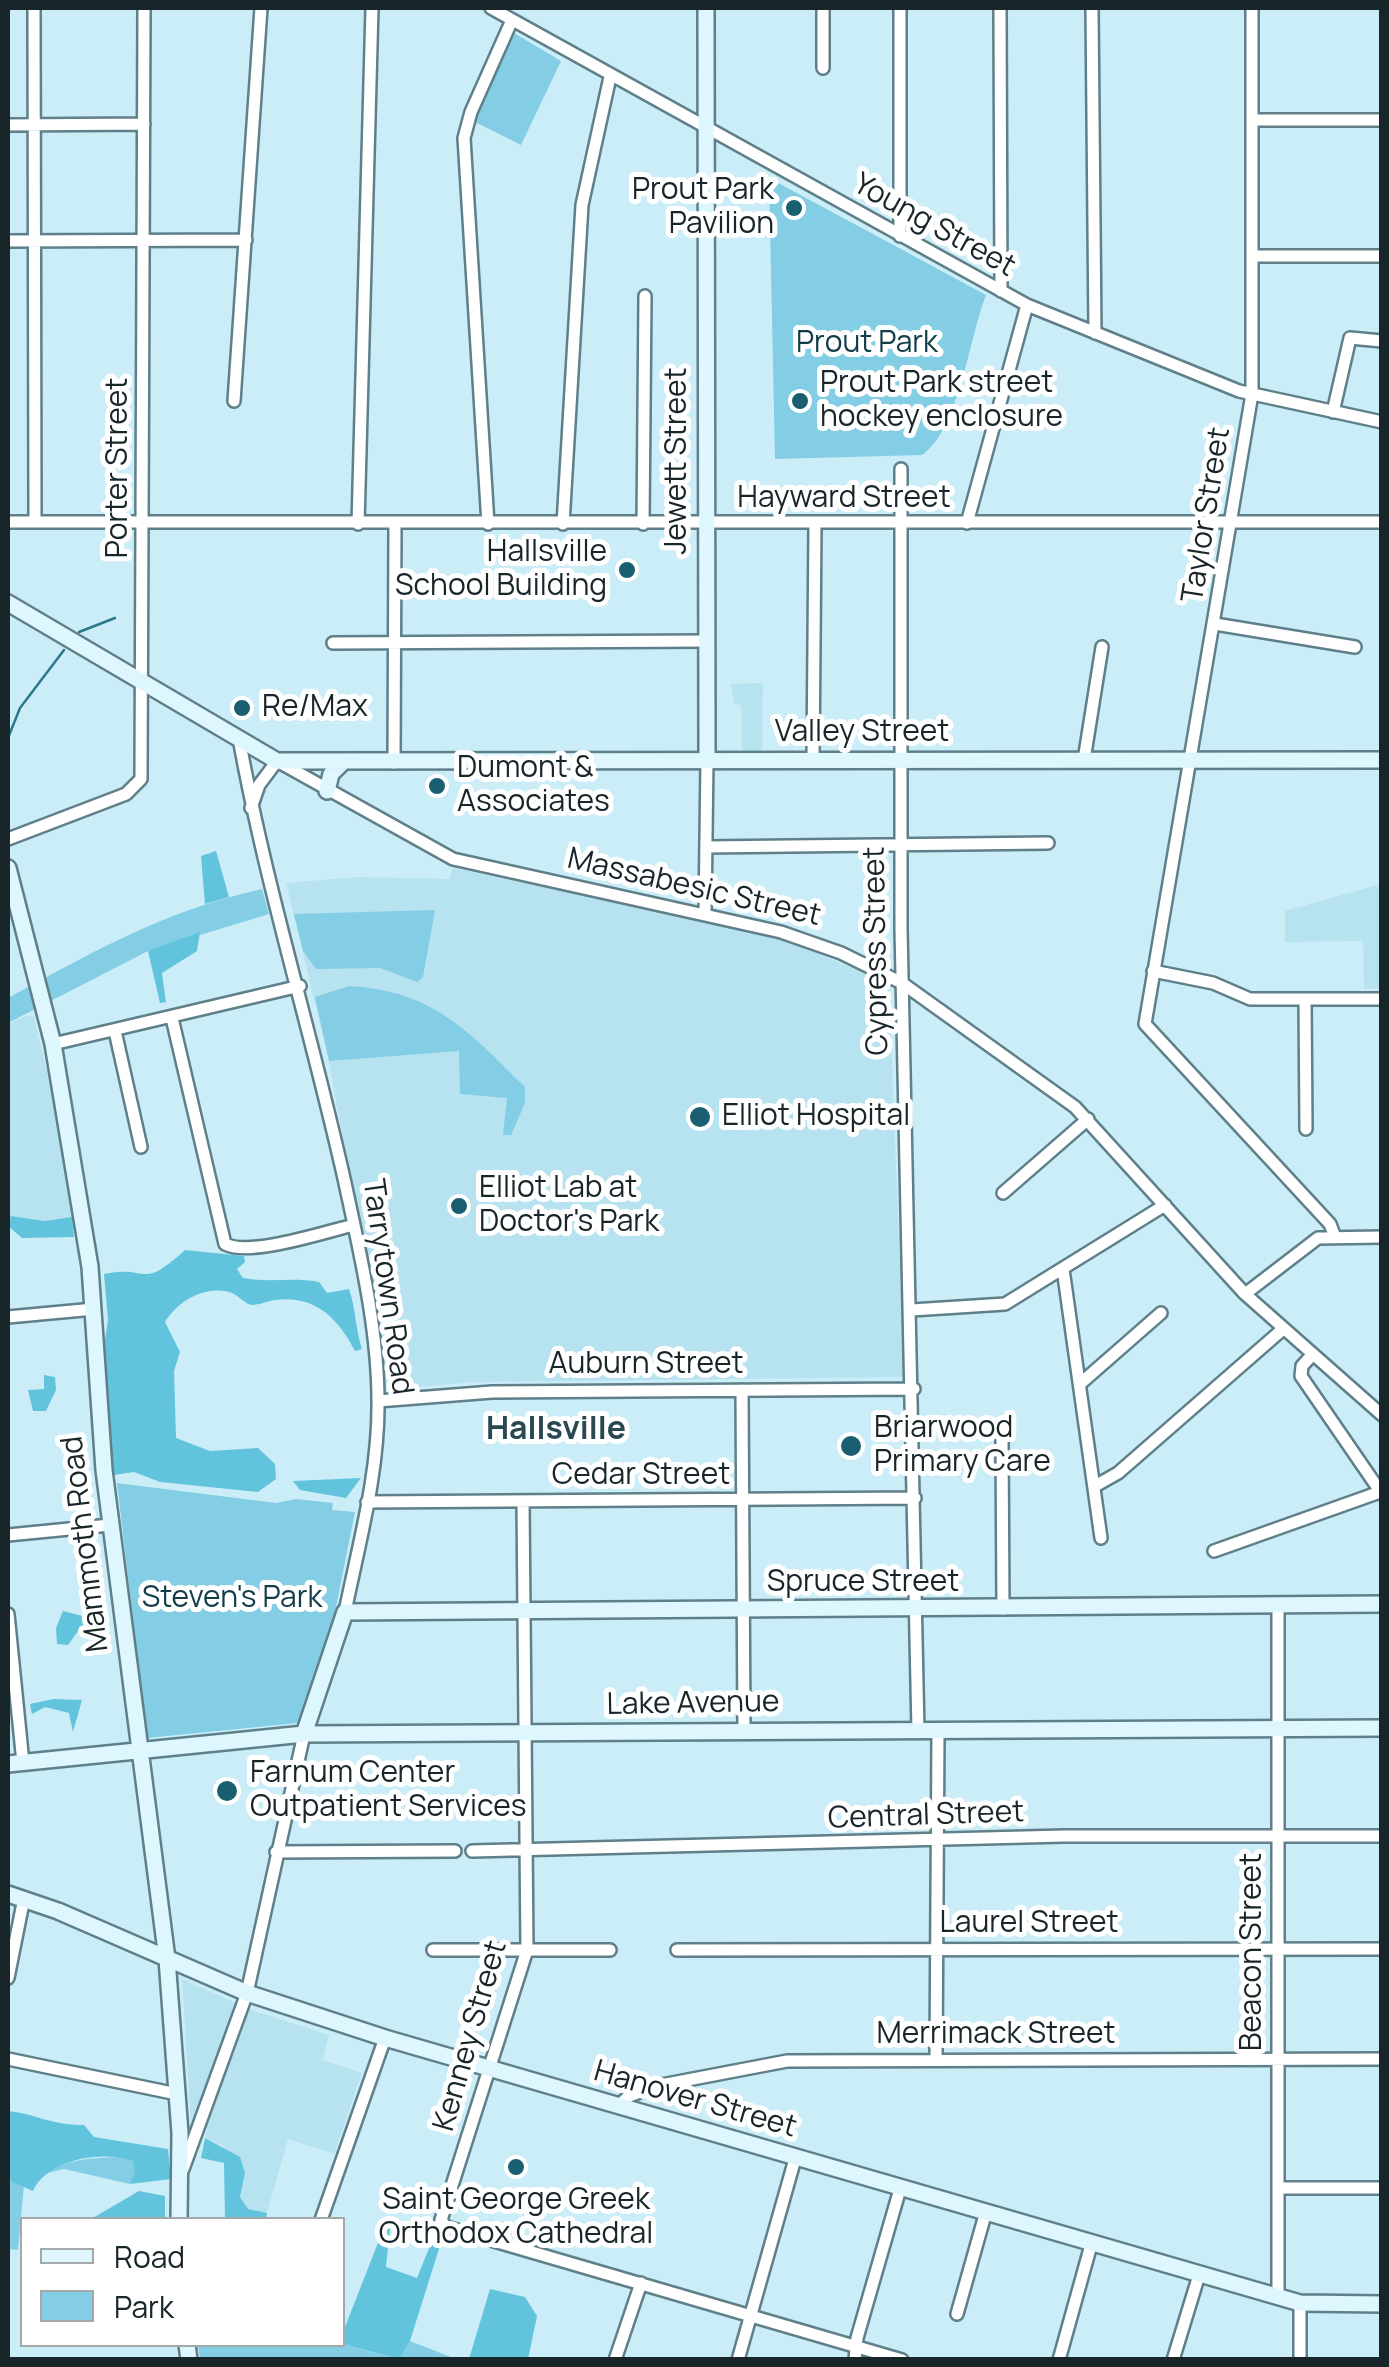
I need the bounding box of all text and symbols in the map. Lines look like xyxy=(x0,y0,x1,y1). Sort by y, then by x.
street label: Young Street xyxy=(847,167,1021,285)
place label: Prout Park Pavilion xyxy=(632,173,774,244)
marker: Prout Park Pavilion xyxy=(783,197,805,219)
park label: Prout Park xyxy=(796,326,938,362)
place label: Prout Park street hockey enclosure xyxy=(820,366,1063,436)
street label: Jewett Street xyxy=(660,367,696,555)
street label: Porter Street xyxy=(101,378,137,558)
marker: Prout Park street hockey enclosure xyxy=(789,390,811,412)
street label: Taylor Street xyxy=(1175,425,1239,605)
street label: Hayward Street xyxy=(737,481,951,517)
place label: Hallsville School Building xyxy=(395,535,607,606)
marker: Hallsville School Building xyxy=(616,559,638,581)
place label: Re/Max xyxy=(262,690,368,726)
marker: Re/Max xyxy=(231,697,253,719)
street label: Valley Street xyxy=(775,715,949,751)
place label: Dumont & Associates xyxy=(457,751,610,822)
marker: Dumont & Associates xyxy=(426,775,448,797)
street label: Massabesic Street xyxy=(564,841,824,935)
street label: Cypress Street xyxy=(857,846,897,1056)
place label: Elliot Hospital xyxy=(722,1099,910,1135)
marker: Elliot Hospital xyxy=(687,1104,713,1130)
place label: Elliot Lab at Doctor's Park xyxy=(479,1171,659,1242)
street label: Tarrytown Road xyxy=(354,1177,420,1397)
marker: Elliot Lab at Doctor's Park xyxy=(448,1195,470,1217)
street label: Auburn Street xyxy=(548,1347,744,1383)
district label: Hallsville xyxy=(486,1411,626,1449)
place label: Briarwood Primary Care xyxy=(874,1411,1051,1482)
marker: Briarwood Primary Care xyxy=(838,1433,864,1459)
street label: Mammoth Road xyxy=(55,1434,117,1654)
street label: Cedar Street xyxy=(552,1458,730,1494)
street label: Spruce Street xyxy=(767,1565,959,1601)
park label: Steven's Park xyxy=(142,1581,322,1617)
street label: Lake Avenue xyxy=(606,1684,780,1724)
place label: Farnum Center Outpatient Services xyxy=(250,1756,526,1826)
marker: Farnum Center Outpatient Services xyxy=(214,1778,240,1804)
street label: Central Street xyxy=(827,1795,1025,1837)
street label: Beacon Street xyxy=(1235,1853,1271,2051)
street label: Laurel Street xyxy=(940,1906,1118,1942)
street label: Kenney Street xyxy=(427,1937,515,2135)
street label: Merrimack Street xyxy=(876,2017,1116,2053)
street label: Hanover Street xyxy=(590,2054,800,2146)
marker: Saint George Greek Orthodox Cathedral xyxy=(505,2156,527,2178)
place label: Saint George Greek Orthodox Cathedral xyxy=(379,2183,653,2254)
legend xyxy=(20,2217,345,2347)
text: Road xyxy=(114,2236,185,2277)
text: Park xyxy=(114,2286,174,2327)

